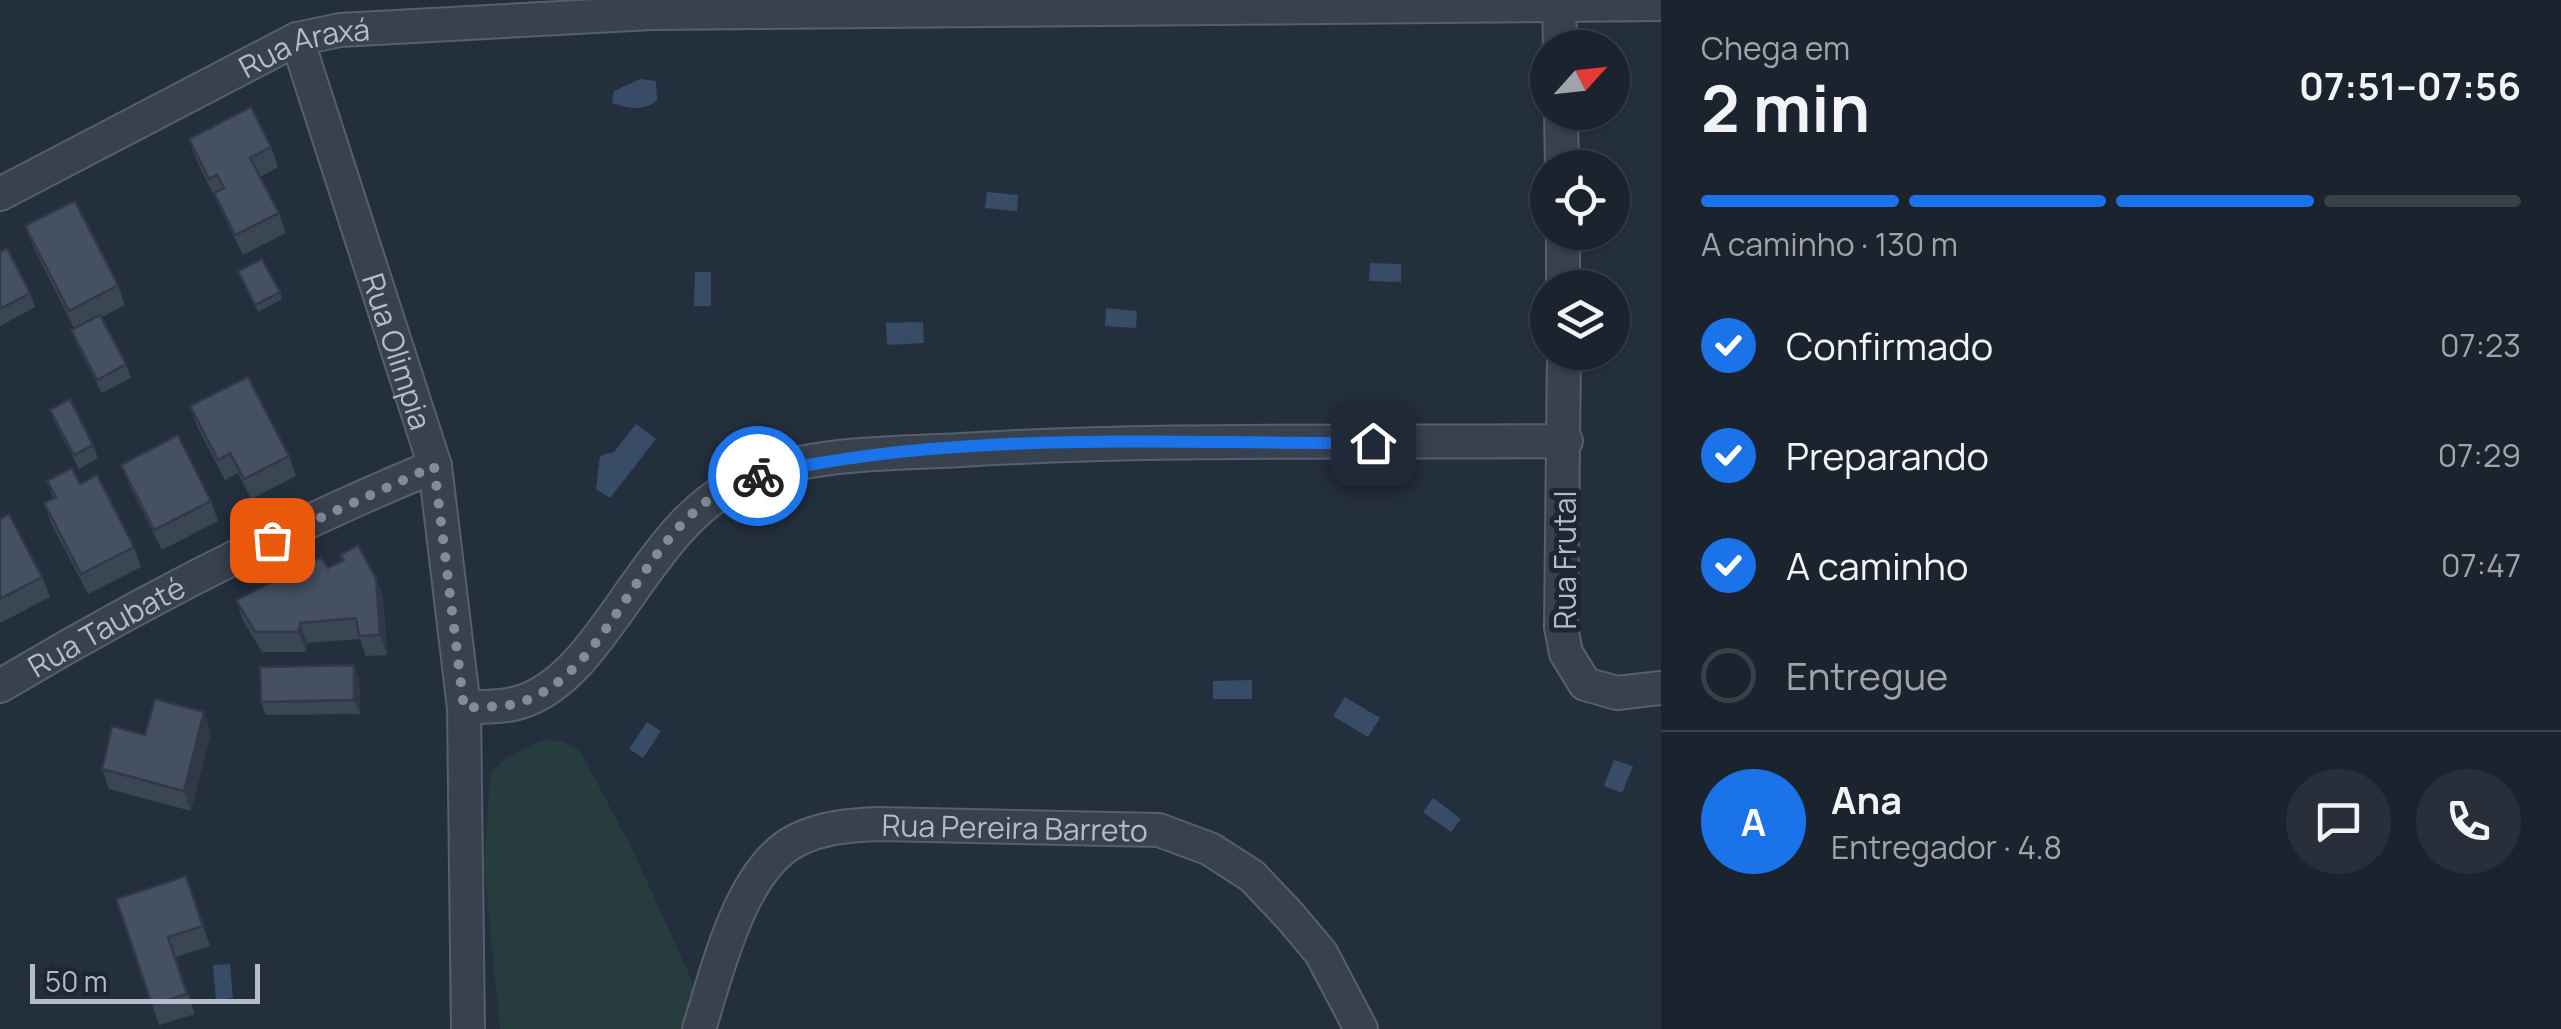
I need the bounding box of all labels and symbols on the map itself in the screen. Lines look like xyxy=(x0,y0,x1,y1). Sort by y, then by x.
street label: Rua Araxá xyxy=(231,8,371,87)
north arrow xyxy=(1530,30,1630,130)
street label: Rua Olimpia xyxy=(353,268,442,435)
pin xyxy=(1331,401,1416,486)
courier xyxy=(708,426,808,526)
street label: Rua Frutal xyxy=(1544,491,1585,629)
pin xyxy=(230,498,315,583)
street label: Rua Taubaté xyxy=(20,566,192,686)
street label: Rua Pereira Barreto xyxy=(881,804,1148,850)
scale bar xyxy=(30,959,260,1004)

